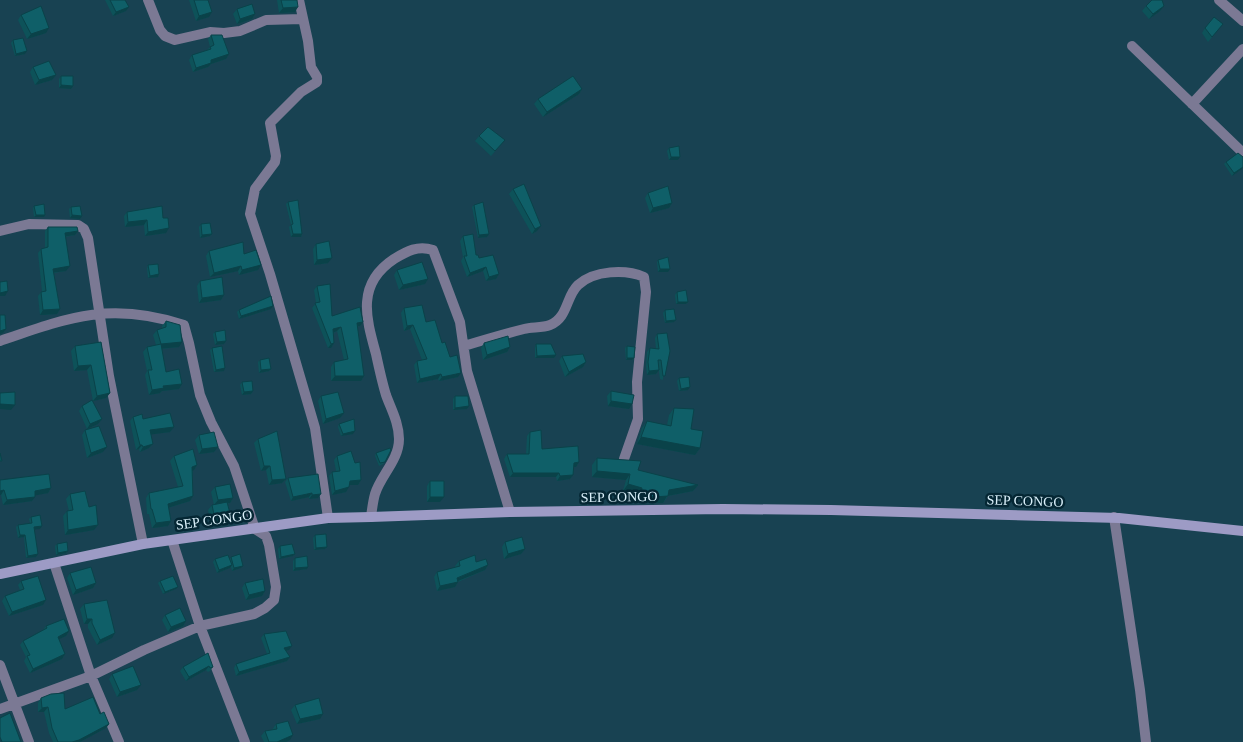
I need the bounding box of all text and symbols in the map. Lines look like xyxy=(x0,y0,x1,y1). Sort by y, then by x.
street label: SEP CONGO xyxy=(580,489,658,505)
street label: SEP CONGO xyxy=(986,492,1064,510)
street label: SEP CONGO xyxy=(175,507,253,533)

